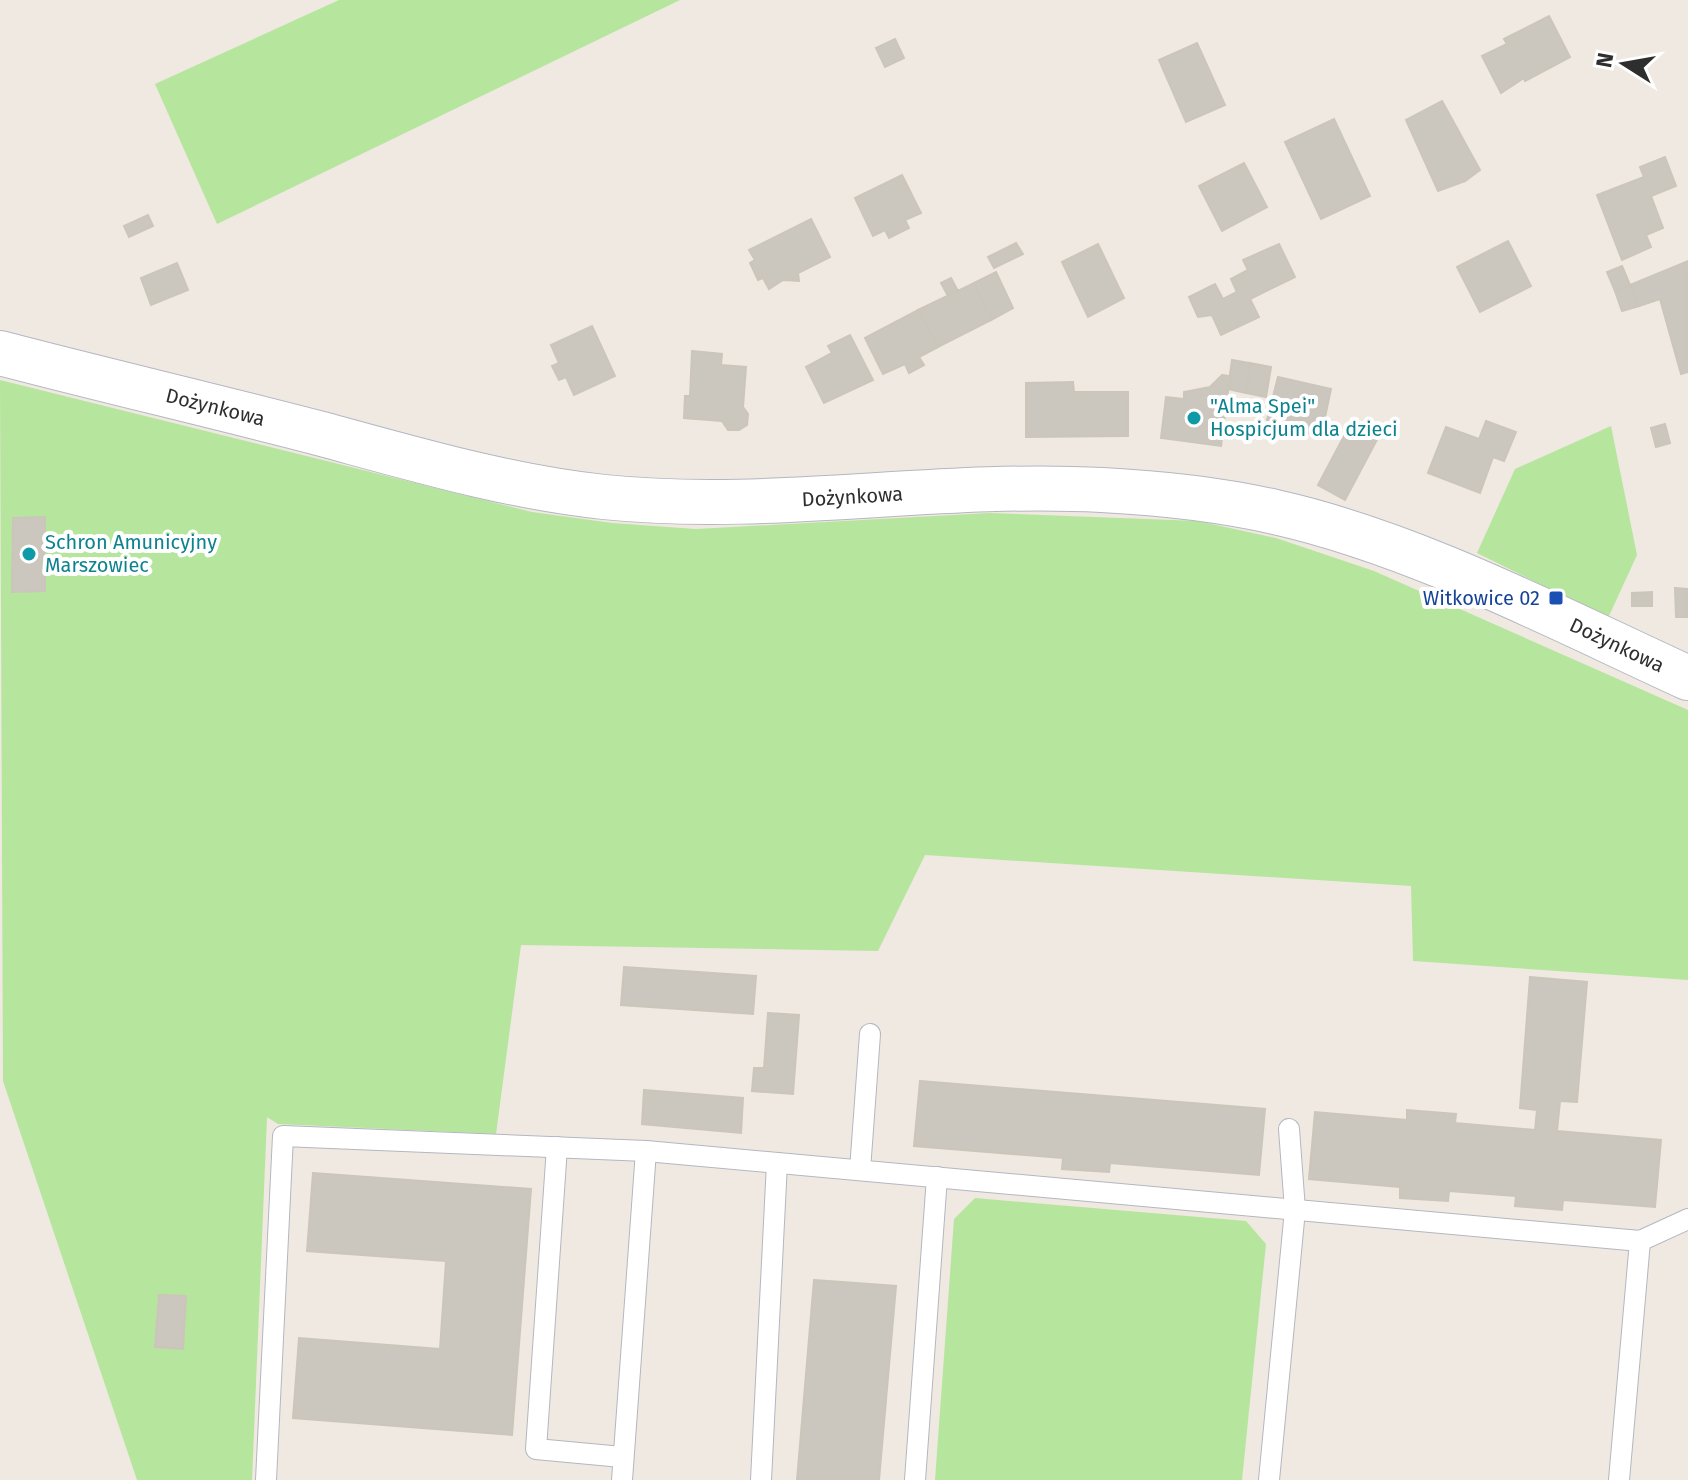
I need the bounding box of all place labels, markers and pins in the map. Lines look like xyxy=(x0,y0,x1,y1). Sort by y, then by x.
place label: "Alma Spei" Hospicjum dla dzieci xyxy=(1210,394,1398,441)
marker: "Alma Spei" Hospicjum dla dzieci xyxy=(1185,409,1203,427)
place label: Schron Amunicyjny Marszowiec xyxy=(45,530,217,577)
marker: Schron Amunicyjny Marszowiec xyxy=(20,545,38,563)
place label: Witkowice 02 xyxy=(1423,586,1540,610)
marker: Witkowice 02 xyxy=(1547,589,1565,607)

